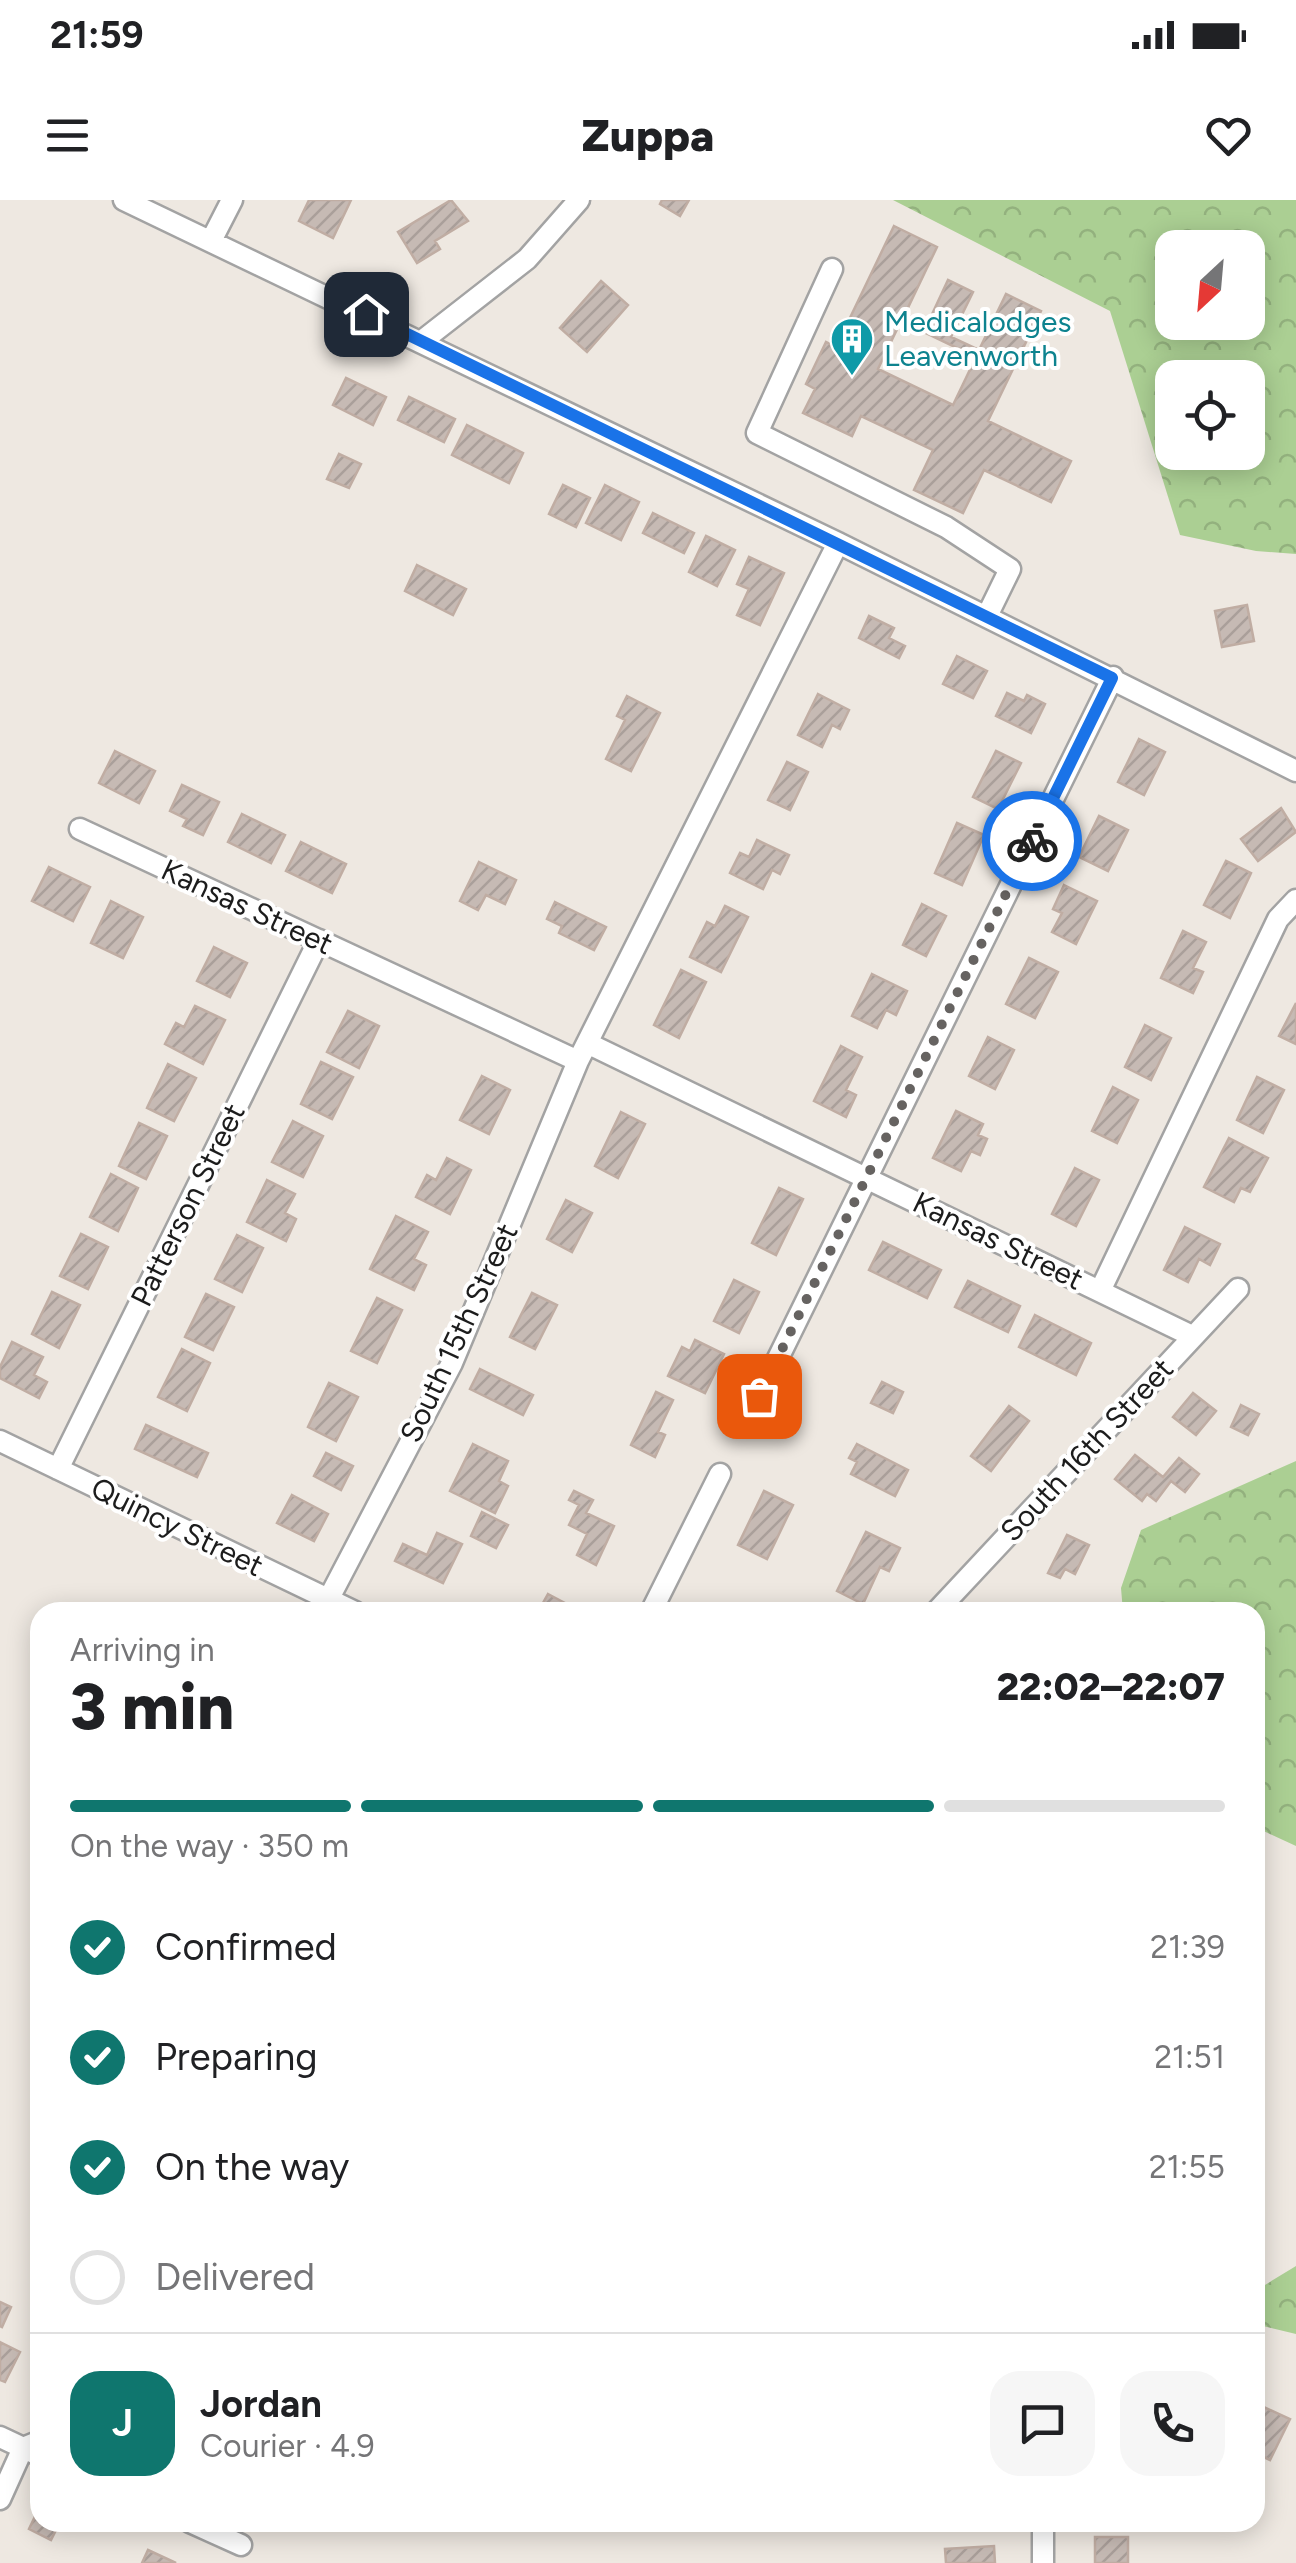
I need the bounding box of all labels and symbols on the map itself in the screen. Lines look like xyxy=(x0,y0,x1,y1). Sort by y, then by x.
north arrow xyxy=(1155,230,1265,340)
pin xyxy=(324,272,409,357)
place label: Medicalodges Leavenworth xyxy=(884,303,1071,374)
building icon: Medicalodges Leavenworth xyxy=(829,316,875,377)
courier xyxy=(982,791,1082,891)
street label: Kansas Street xyxy=(156,851,339,962)
street label: Patterson Street xyxy=(122,1097,253,1312)
street label: Kansas Street xyxy=(907,1183,1089,1298)
street label: South 15th Street xyxy=(392,1217,525,1448)
street label: South 16th Street xyxy=(992,1350,1181,1549)
pin xyxy=(717,1354,802,1439)
street label: Quincy Street xyxy=(85,1469,269,1584)

